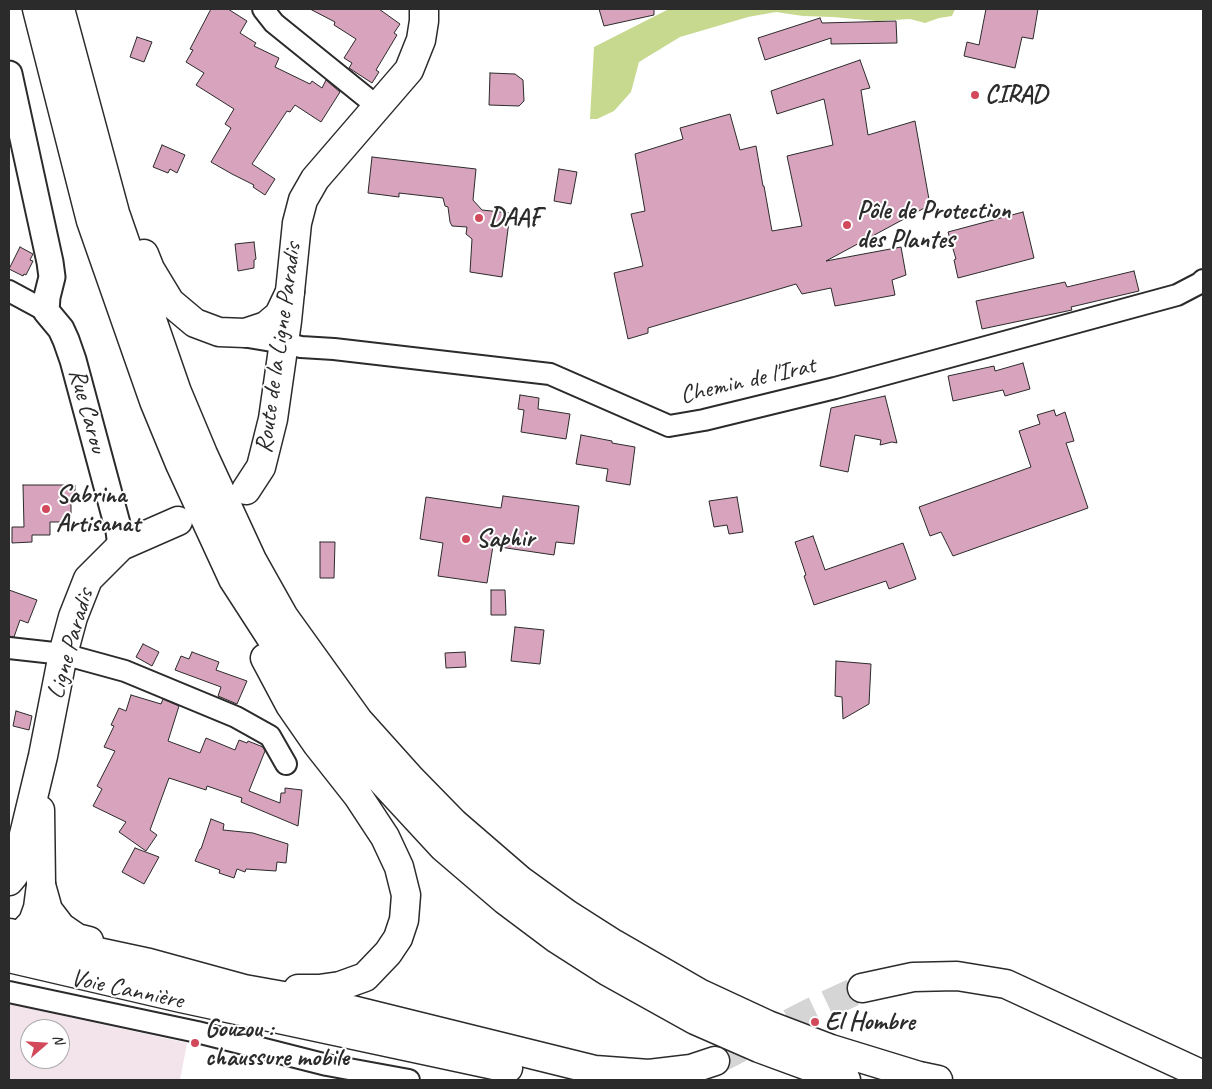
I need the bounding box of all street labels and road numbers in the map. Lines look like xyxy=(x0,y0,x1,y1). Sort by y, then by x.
street label: Route de la Ligne Paradis xyxy=(249,241,309,455)
street label: Chemin de l'Irat xyxy=(678,351,818,411)
street label: Rue Carou xyxy=(61,366,113,456)
street label: Ligne Paradis xyxy=(41,585,101,703)
street label: Voie Cannière xyxy=(68,963,186,1017)

